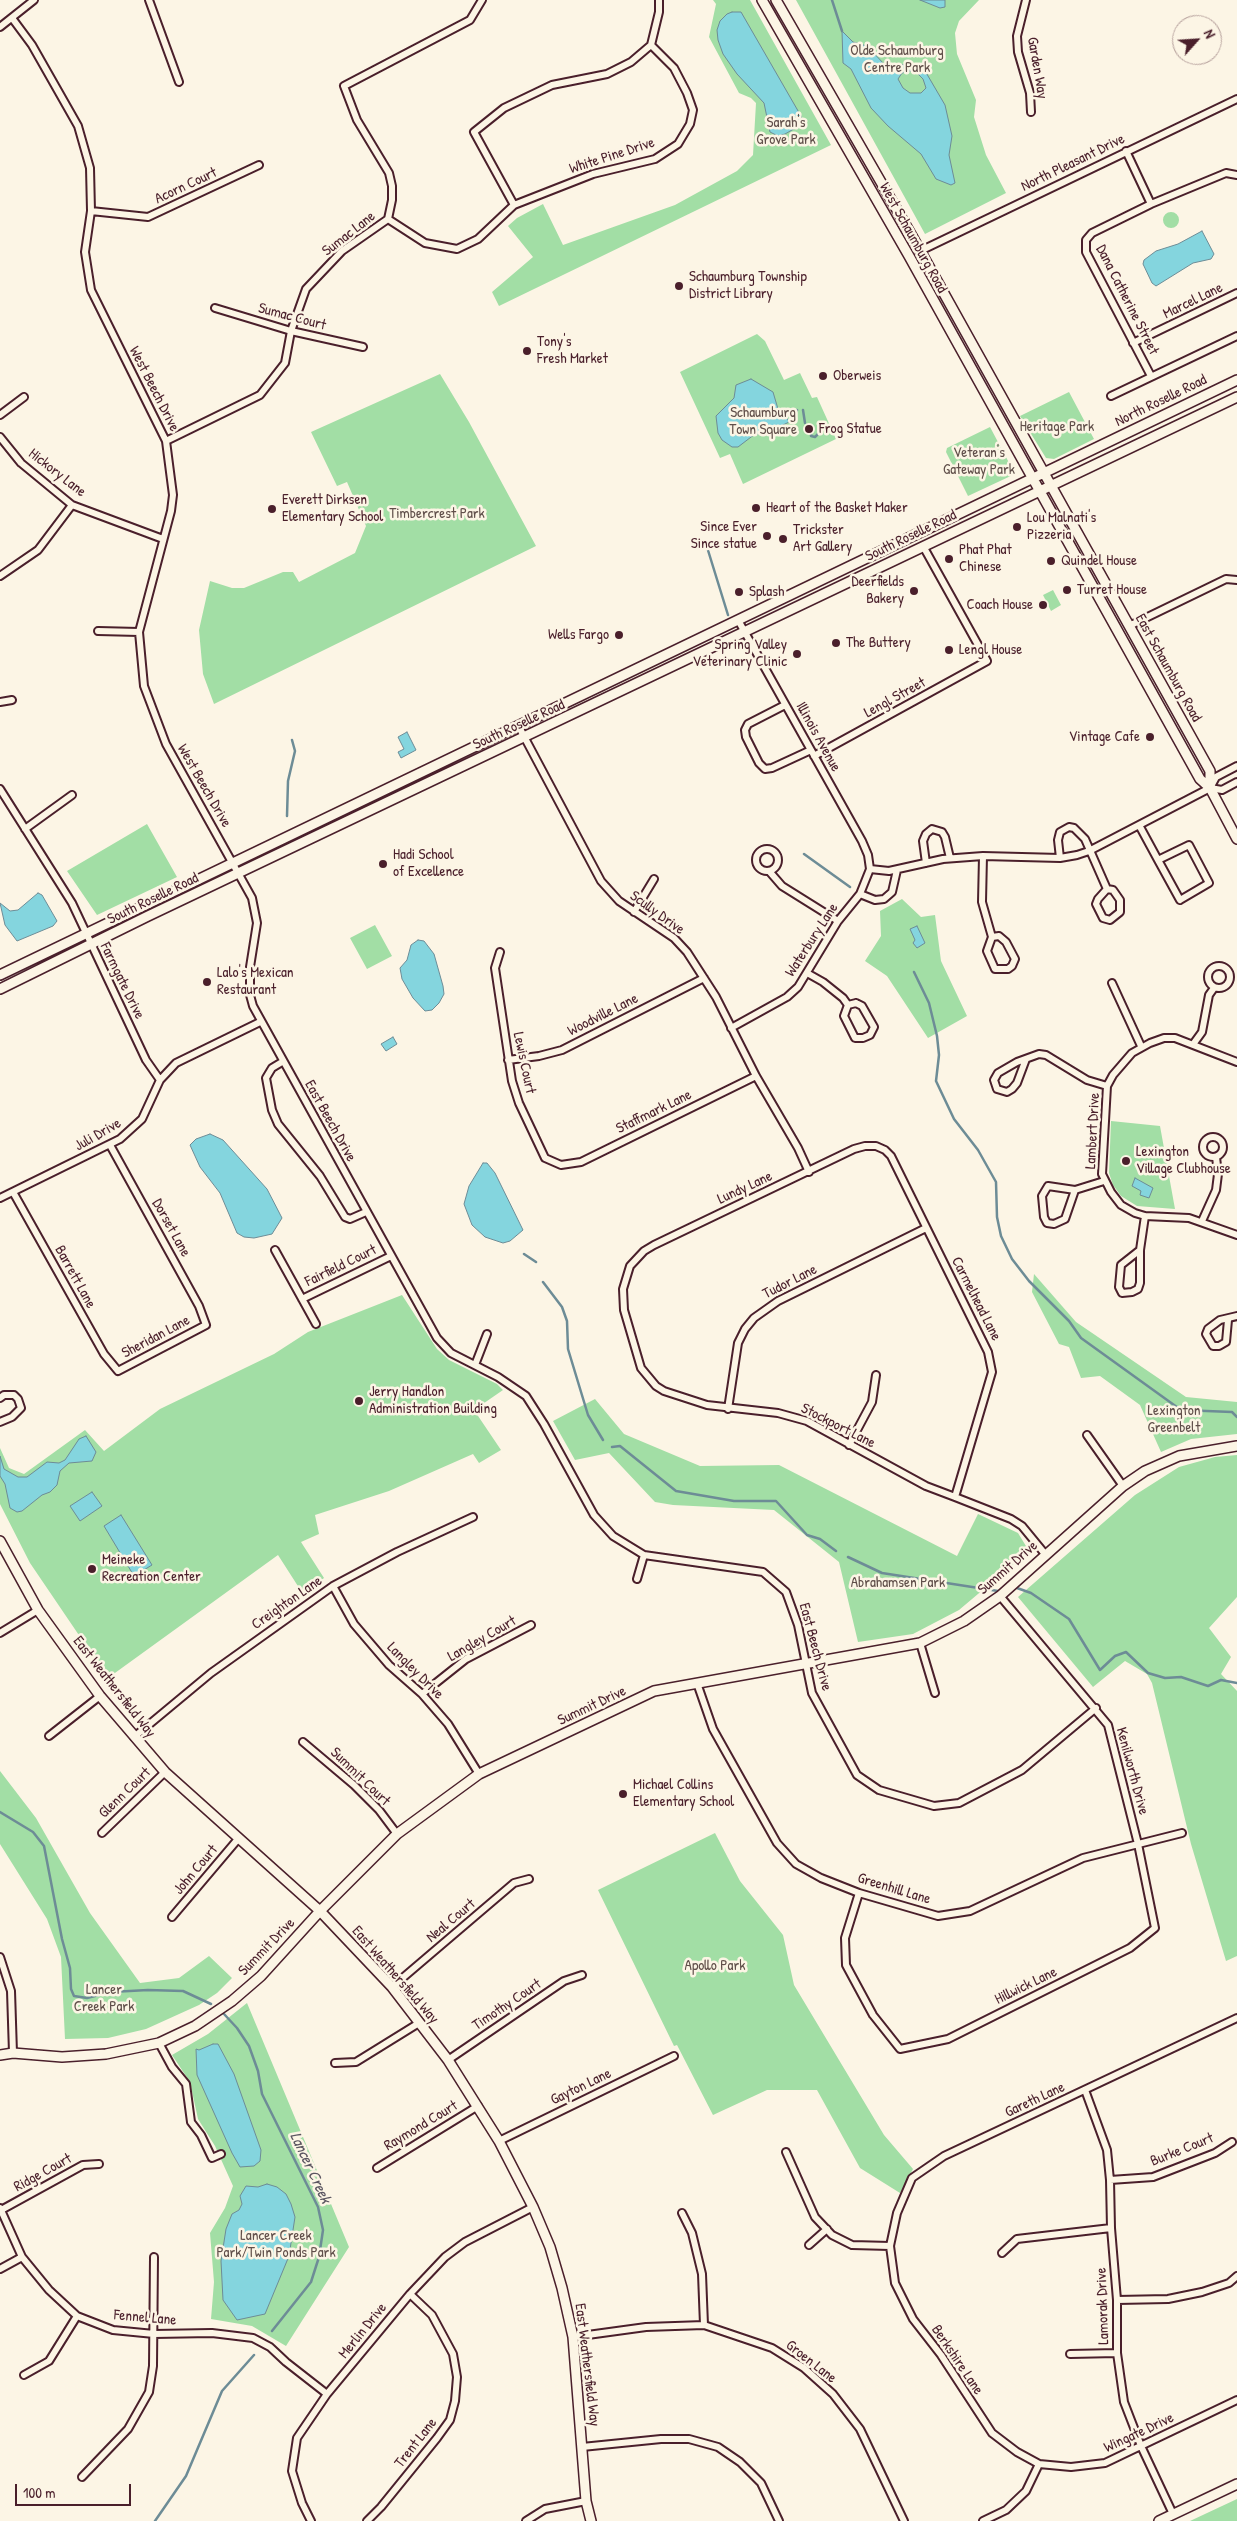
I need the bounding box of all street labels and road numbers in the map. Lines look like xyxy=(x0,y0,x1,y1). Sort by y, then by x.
street label: Garden Way xyxy=(1023,36,1051,100)
street label: North Pleasant Drive xyxy=(1018,130,1128,196)
street label: White Pine Drive xyxy=(567,134,657,178)
street label: Acorn Court xyxy=(152,164,220,208)
street label: West Schaumburg Road xyxy=(875,180,951,296)
street label: Sumac Lane xyxy=(319,208,379,260)
street label: Dana Catherine Street xyxy=(1092,242,1162,358)
street label: Marcel Lane xyxy=(1160,279,1226,323)
street label: Sumac Court xyxy=(256,299,328,335)
street label: West Beech Drive xyxy=(125,344,183,434)
street label: North Roselle Road xyxy=(1112,371,1210,431)
street label: Hickory Lane xyxy=(25,445,89,501)
street label: South Roselle Road xyxy=(863,506,959,566)
street label: East Schaumburg Road xyxy=(1131,611,1205,725)
street label: Lengl Street xyxy=(861,674,929,722)
street label: South Roselle Road xyxy=(470,696,568,754)
street label: Illinois Avenue xyxy=(792,699,844,775)
street label: West Beech Drive xyxy=(173,741,235,831)
street label: South Roselle Road xyxy=(105,869,201,929)
street label: Scully Drive xyxy=(626,887,688,939)
street label: Waterbury Lane xyxy=(782,900,842,980)
street label: Farmgate Drive xyxy=(96,940,148,1022)
street label: Woodville Lane xyxy=(565,990,641,1040)
street label: Lewis Court xyxy=(509,1031,539,1095)
street label: East Beech Drive xyxy=(300,1077,360,1165)
street label: Staffmark Lane xyxy=(613,1086,695,1138)
street label: Lambert Drive xyxy=(1082,1092,1104,1170)
street label: Juli Drive xyxy=(72,1115,124,1155)
street label: Lundy Lane xyxy=(715,1168,775,1208)
street label: Dorset Lane xyxy=(148,1196,194,1260)
street label: Fairfield Court xyxy=(302,1241,380,1291)
street label: Barrett Lane xyxy=(50,1242,100,1312)
street label: Carmelhead Lane xyxy=(947,1254,1005,1344)
street label: Tudor Lane xyxy=(760,1261,820,1303)
street label: Sheridan Lane xyxy=(119,1312,193,1362)
street label: Stockport Lane xyxy=(798,1400,878,1452)
street label: Summit Drive xyxy=(974,1537,1042,1599)
street label: Creighton Lane xyxy=(248,1572,326,1634)
street label: East Beech Drive xyxy=(795,1601,835,1693)
street label: Langley Court xyxy=(445,1612,519,1666)
street label: East Weathersfield Way xyxy=(69,1633,159,1741)
street label: Langley Drive xyxy=(383,1639,447,1703)
street label: Summit Drive xyxy=(555,1682,629,1730)
street label: Kenilworth Drive xyxy=(1112,1725,1152,1817)
street label: Summit Court xyxy=(326,1744,394,1810)
street label: Glenn Court xyxy=(95,1764,155,1822)
street label: John Court xyxy=(170,1841,222,1899)
street label: Greenhill Lane xyxy=(855,1869,933,1909)
street label: Neal Court xyxy=(423,1895,479,1947)
street label: Summit Drive xyxy=(235,1914,299,1980)
street label: East Weathersfield Way xyxy=(348,1922,442,2028)
street label: Hillwick Lane xyxy=(992,1963,1060,2009)
street label: Timothy Court xyxy=(469,1975,545,2035)
street label: Gayton Lane xyxy=(548,2065,614,2109)
street label: Gareth Lane xyxy=(1002,2078,1068,2122)
street label: Raymond Court xyxy=(381,2097,461,2155)
street label: Burke Court xyxy=(1148,2129,1216,2171)
street label: Ridge Court xyxy=(11,2150,75,2196)
street label: Lamorak Drive xyxy=(1093,2267,1113,2345)
street label: Merlin Drive xyxy=(335,2300,391,2362)
street label: East Weathersfield Way xyxy=(571,2303,603,2427)
street label: Fennel Lane xyxy=(113,2306,177,2330)
street label: Berkshire Lane xyxy=(927,2322,987,2398)
street label: Groen Lane xyxy=(782,2337,840,2387)
street label: Wingate Drive xyxy=(1101,2409,1177,2457)
street label: Trent Lane xyxy=(391,2414,441,2472)

